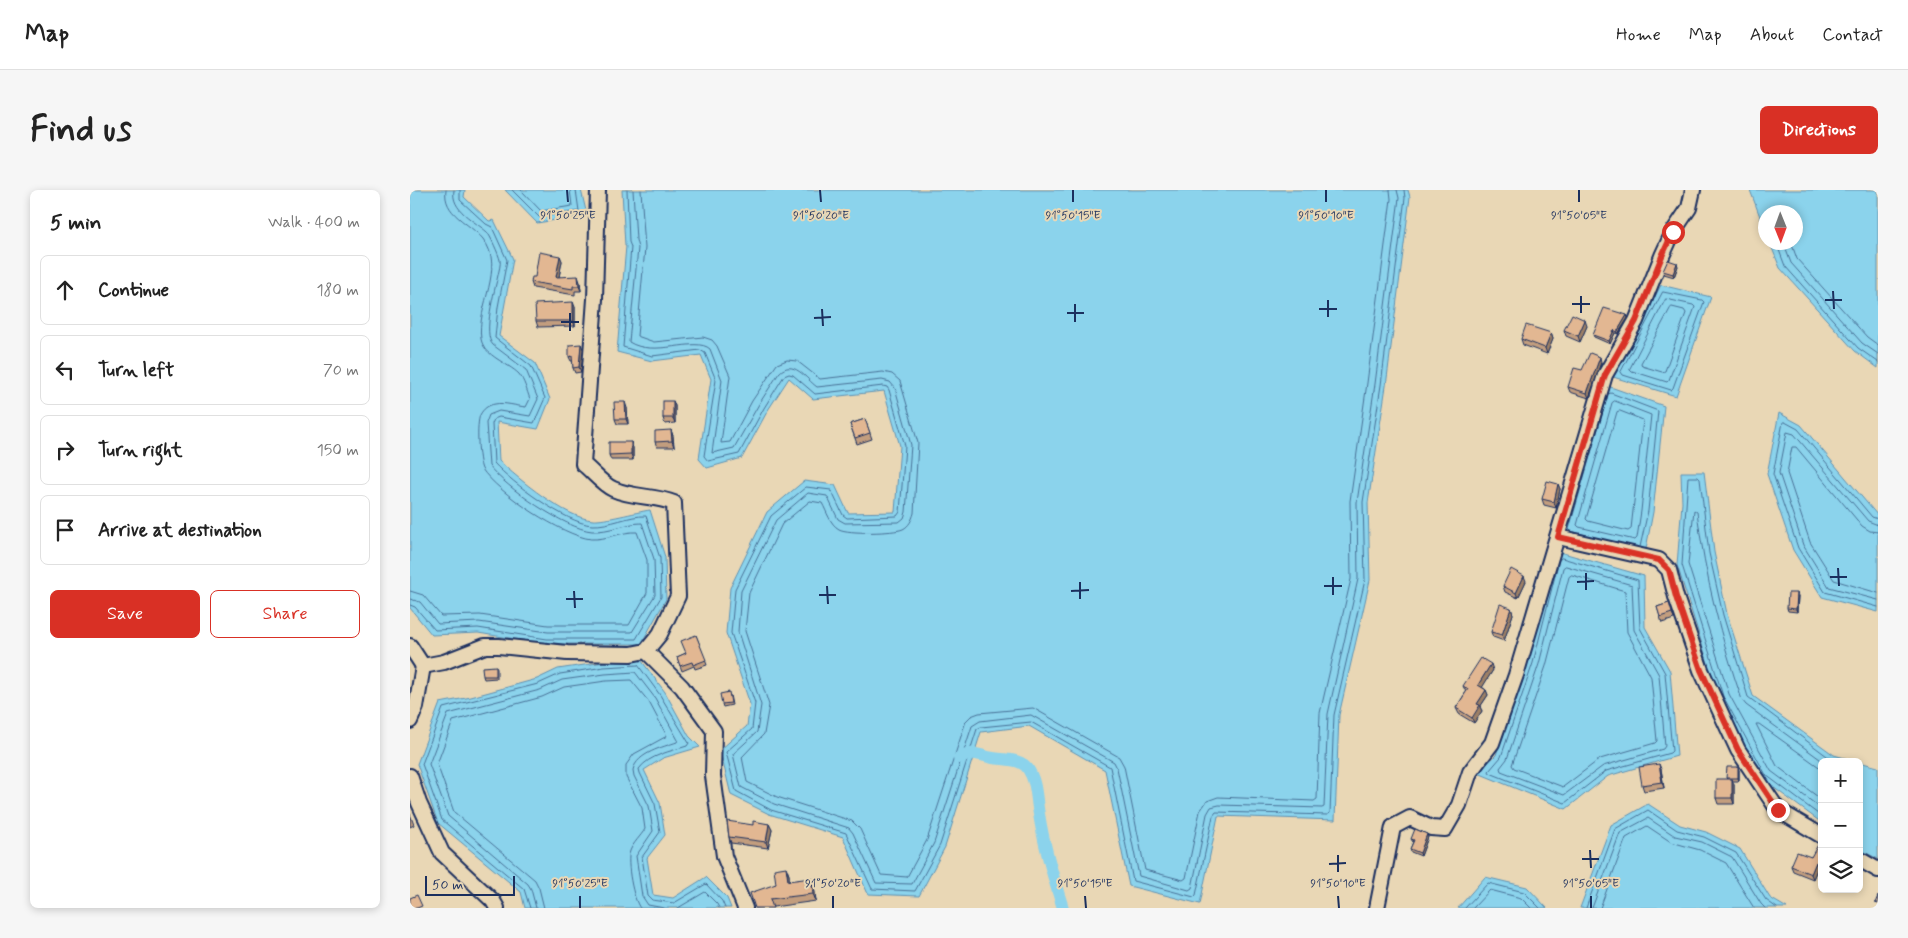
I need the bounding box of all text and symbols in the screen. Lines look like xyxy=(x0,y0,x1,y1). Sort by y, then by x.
text: Map xyxy=(25,19,69,50)
text: Home xyxy=(1616,23,1661,47)
text: Map xyxy=(1689,23,1722,47)
text: About xyxy=(1750,23,1794,47)
text: Contact xyxy=(1822,23,1883,47)
button: Directions xyxy=(1760,106,1878,154)
text: Find us xyxy=(30,107,132,153)
north arrow xyxy=(1758,205,1803,250)
text: 91°50'25"E xyxy=(540,208,596,224)
text: 91°50'20"E xyxy=(793,208,849,224)
text: 91°50'15"E xyxy=(1046,208,1100,224)
text: 91°50'10"E xyxy=(1298,208,1354,224)
text: 91°50'05"E xyxy=(1551,208,1607,224)
text: 5 min xyxy=(50,209,102,237)
text: Walk · 400 m xyxy=(268,212,360,233)
route start xyxy=(1662,221,1685,244)
icon: ahead xyxy=(51,276,79,304)
text: Continue xyxy=(98,278,169,303)
text: 180 m xyxy=(316,280,359,301)
icon: left xyxy=(51,356,79,384)
text: Turn left xyxy=(98,358,174,383)
text: 70 m xyxy=(323,360,359,381)
icon: right xyxy=(51,436,79,464)
text: Turn right xyxy=(98,438,182,463)
text: 150 m xyxy=(317,440,359,461)
icon: arrive xyxy=(51,516,79,544)
text: Arrive at destination xyxy=(98,518,262,543)
button: Save xyxy=(50,590,200,638)
button: Share xyxy=(210,590,360,638)
map controls xyxy=(1818,758,1863,893)
button: + xyxy=(1818,758,1863,803)
route end xyxy=(1767,799,1790,822)
button: − xyxy=(1818,803,1863,848)
button: layers xyxy=(1818,848,1863,893)
scale bar xyxy=(425,873,515,896)
text: 50 m xyxy=(432,876,463,894)
text: 91°50'25"E xyxy=(552,876,608,892)
text: 91°50'20"E xyxy=(805,876,861,892)
text: 91°50'15"E xyxy=(1058,876,1112,892)
text: 91°50'10"E xyxy=(1310,876,1366,892)
text: 91°50'05"E xyxy=(1563,876,1619,892)

